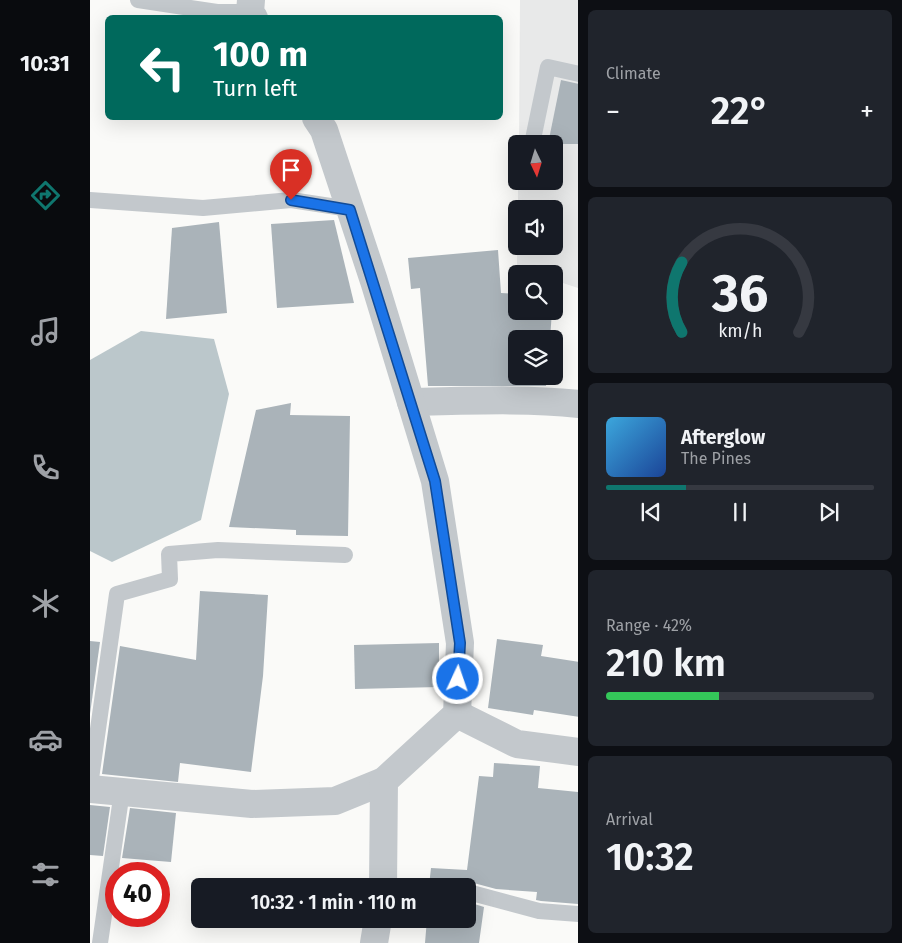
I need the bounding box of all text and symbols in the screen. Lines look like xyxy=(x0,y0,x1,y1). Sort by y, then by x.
text: 100 m xyxy=(213,33,308,75)
icon: left xyxy=(130,35,195,100)
text: 10:31 xyxy=(20,50,70,77)
text: Climate xyxy=(606,64,661,83)
text: Turn left xyxy=(213,75,297,102)
text: 22° xyxy=(711,88,769,134)
text: − xyxy=(606,95,620,128)
text: + xyxy=(860,95,874,128)
north arrow xyxy=(508,135,562,190)
map controls xyxy=(508,135,563,385)
pin xyxy=(270,149,312,200)
icon: arrive xyxy=(277,156,305,184)
icon: directions xyxy=(28,178,63,213)
button: sound xyxy=(508,200,563,255)
text: 36 xyxy=(711,262,768,325)
button: search xyxy=(508,265,563,320)
icon: music xyxy=(28,314,63,349)
text: km/h xyxy=(718,320,762,342)
button: layers xyxy=(508,330,563,385)
text: Afterglow xyxy=(681,426,765,449)
text: The Pines xyxy=(681,449,751,468)
icon: phone xyxy=(28,450,63,485)
icon: previous xyxy=(637,498,665,526)
icon: pause xyxy=(726,498,754,526)
icon: next xyxy=(815,498,843,526)
icon: climate xyxy=(28,586,63,621)
text: Range · 42% xyxy=(606,616,692,635)
text: 210 km xyxy=(606,640,726,686)
position arrow xyxy=(431,652,483,704)
icon: car xyxy=(28,722,63,757)
text: Arrival xyxy=(606,810,653,829)
text: 10:32 xyxy=(606,834,694,880)
icon: filters xyxy=(28,857,63,892)
speed limit sign: 40 xyxy=(105,862,170,927)
text: 10:32 · 1 min · 110 m xyxy=(250,891,417,914)

